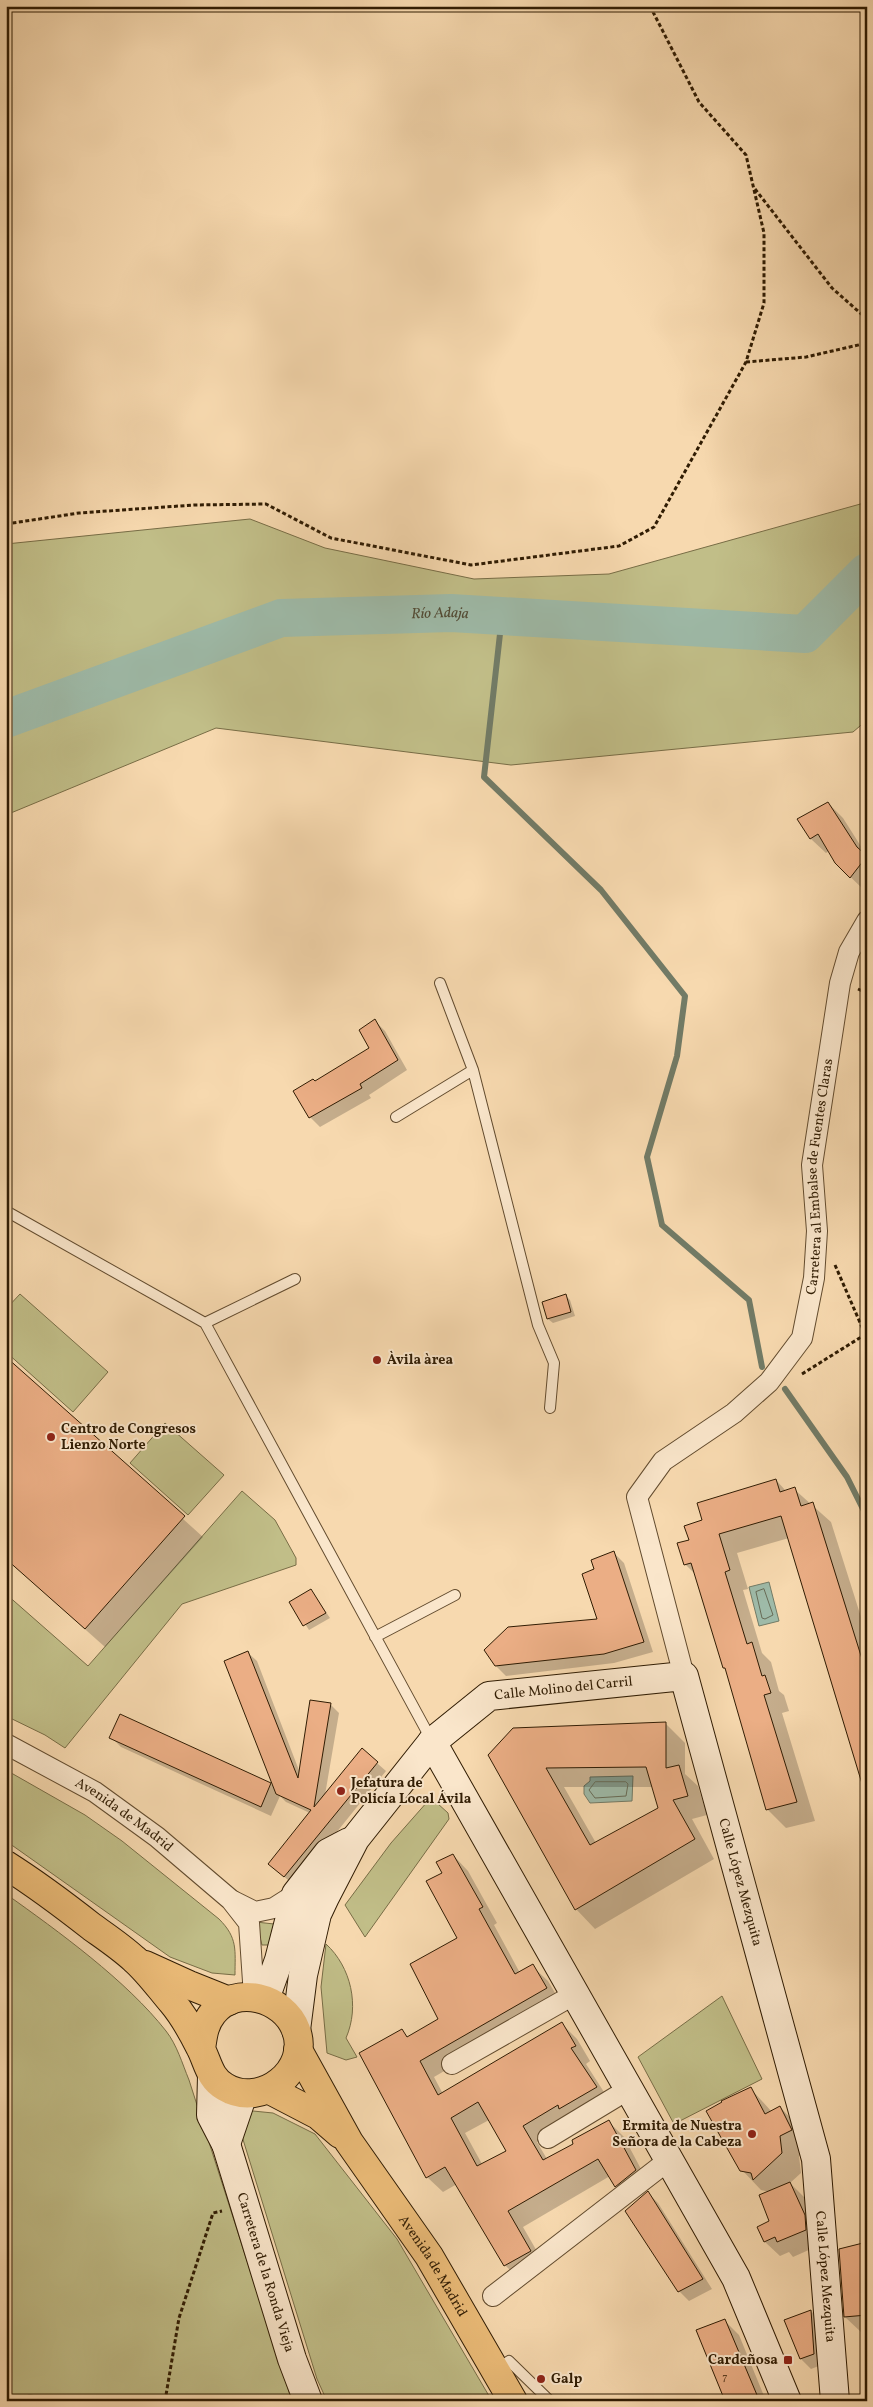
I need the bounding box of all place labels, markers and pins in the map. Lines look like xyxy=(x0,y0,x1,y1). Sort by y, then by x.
place label: Àvila àrea xyxy=(387,1350,453,1370)
marker: Àvila àrea xyxy=(371,1354,383,1366)
place label: Centro de Congresos Lienzo Norte xyxy=(61,1420,196,1455)
marker: Centro de Congresos Lienzo Norte xyxy=(45,1431,57,1443)
place label: Jefatura de Policía Local Ávila xyxy=(350,1774,472,1809)
marker: Jefatura de Policía Local Ávila xyxy=(335,1785,347,1797)
place label: Ermita de Nuestra Señora de la Cabeza xyxy=(612,2117,742,2152)
marker: Ermita de Nuestra Señora de la Cabeza xyxy=(746,2128,758,2140)
place label: Cardeñosa xyxy=(708,2351,778,2370)
marker: Cardeñosa xyxy=(782,2354,794,2366)
place label: Galp xyxy=(551,2370,582,2389)
marker: Galp xyxy=(535,2373,547,2385)

